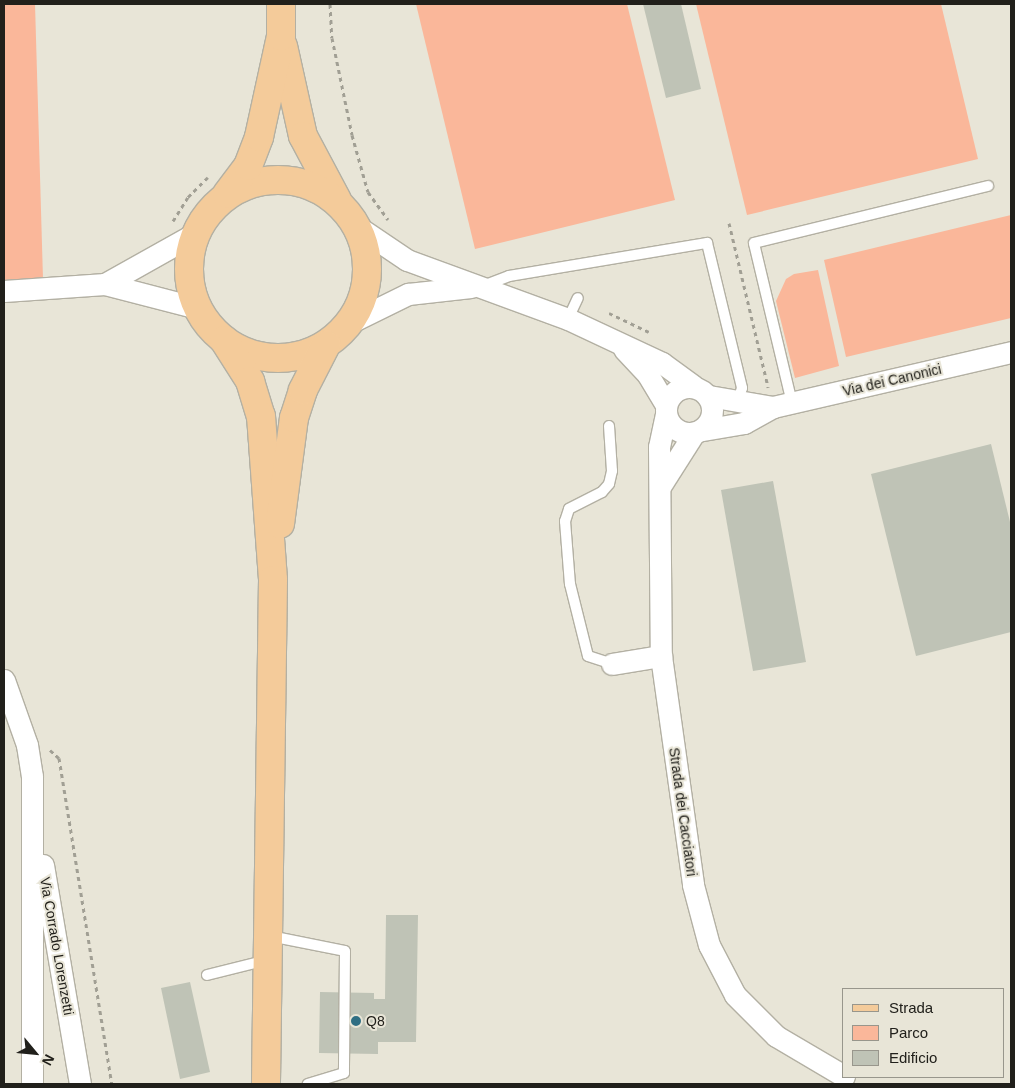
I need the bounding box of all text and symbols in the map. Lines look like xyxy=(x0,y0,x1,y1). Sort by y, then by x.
street label: Via dei Canonici xyxy=(841,360,943,400)
street label: Strada dei Cacciatori xyxy=(666,746,700,878)
street label: Via Corrado Lorenzetti xyxy=(37,876,77,1016)
legend xyxy=(842,988,1005,1078)
text: Strada xyxy=(889,999,933,1016)
place label: Q8 xyxy=(366,1013,385,1029)
marker: Q8 xyxy=(350,1015,362,1027)
text: Parco xyxy=(889,1024,928,1041)
north arrow xyxy=(10,1028,60,1078)
text: Edificio xyxy=(889,1049,937,1066)
text: N xyxy=(39,1052,58,1068)

